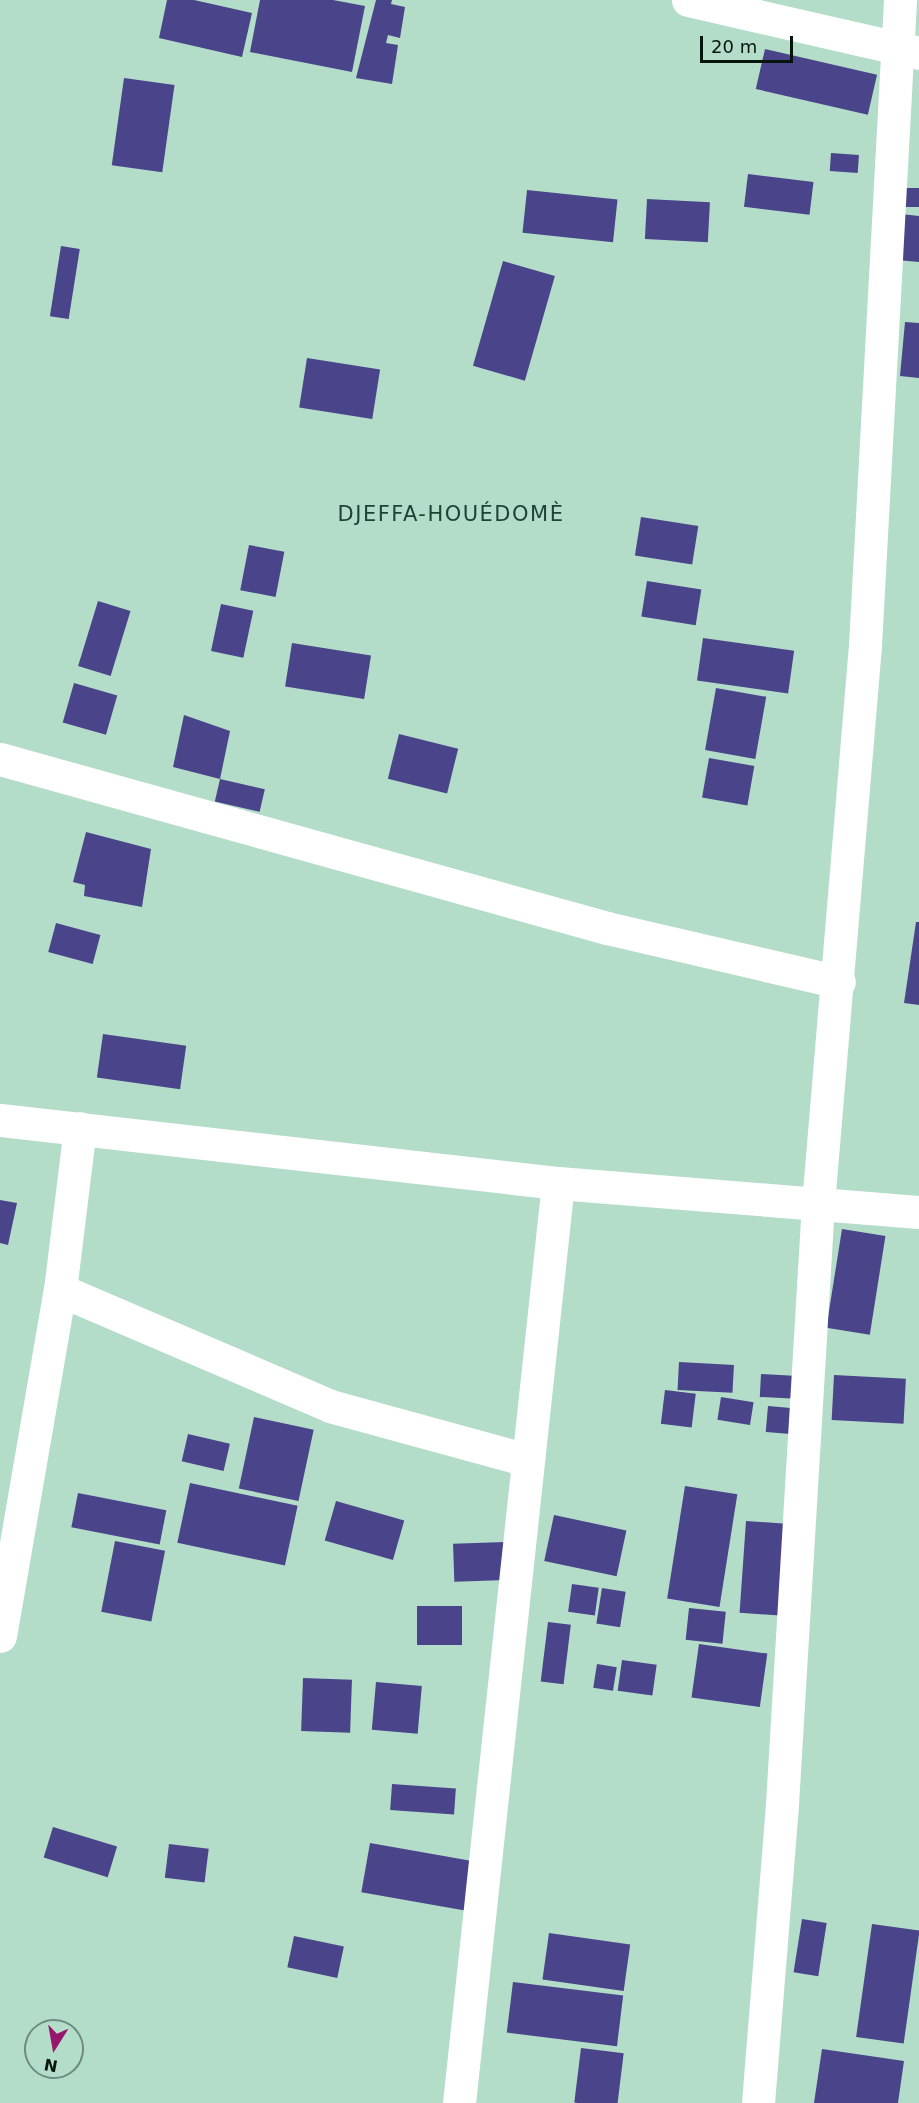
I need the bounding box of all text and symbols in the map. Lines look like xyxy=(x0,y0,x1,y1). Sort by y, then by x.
scale bar xyxy=(703,24,796,62)
text: 20 m xyxy=(711,36,757,57)
district label: DJEFFA-HOUÉDOMÈ xyxy=(338,501,564,527)
north arrow xyxy=(24,2019,84,2079)
text: N xyxy=(42,2055,59,2076)

